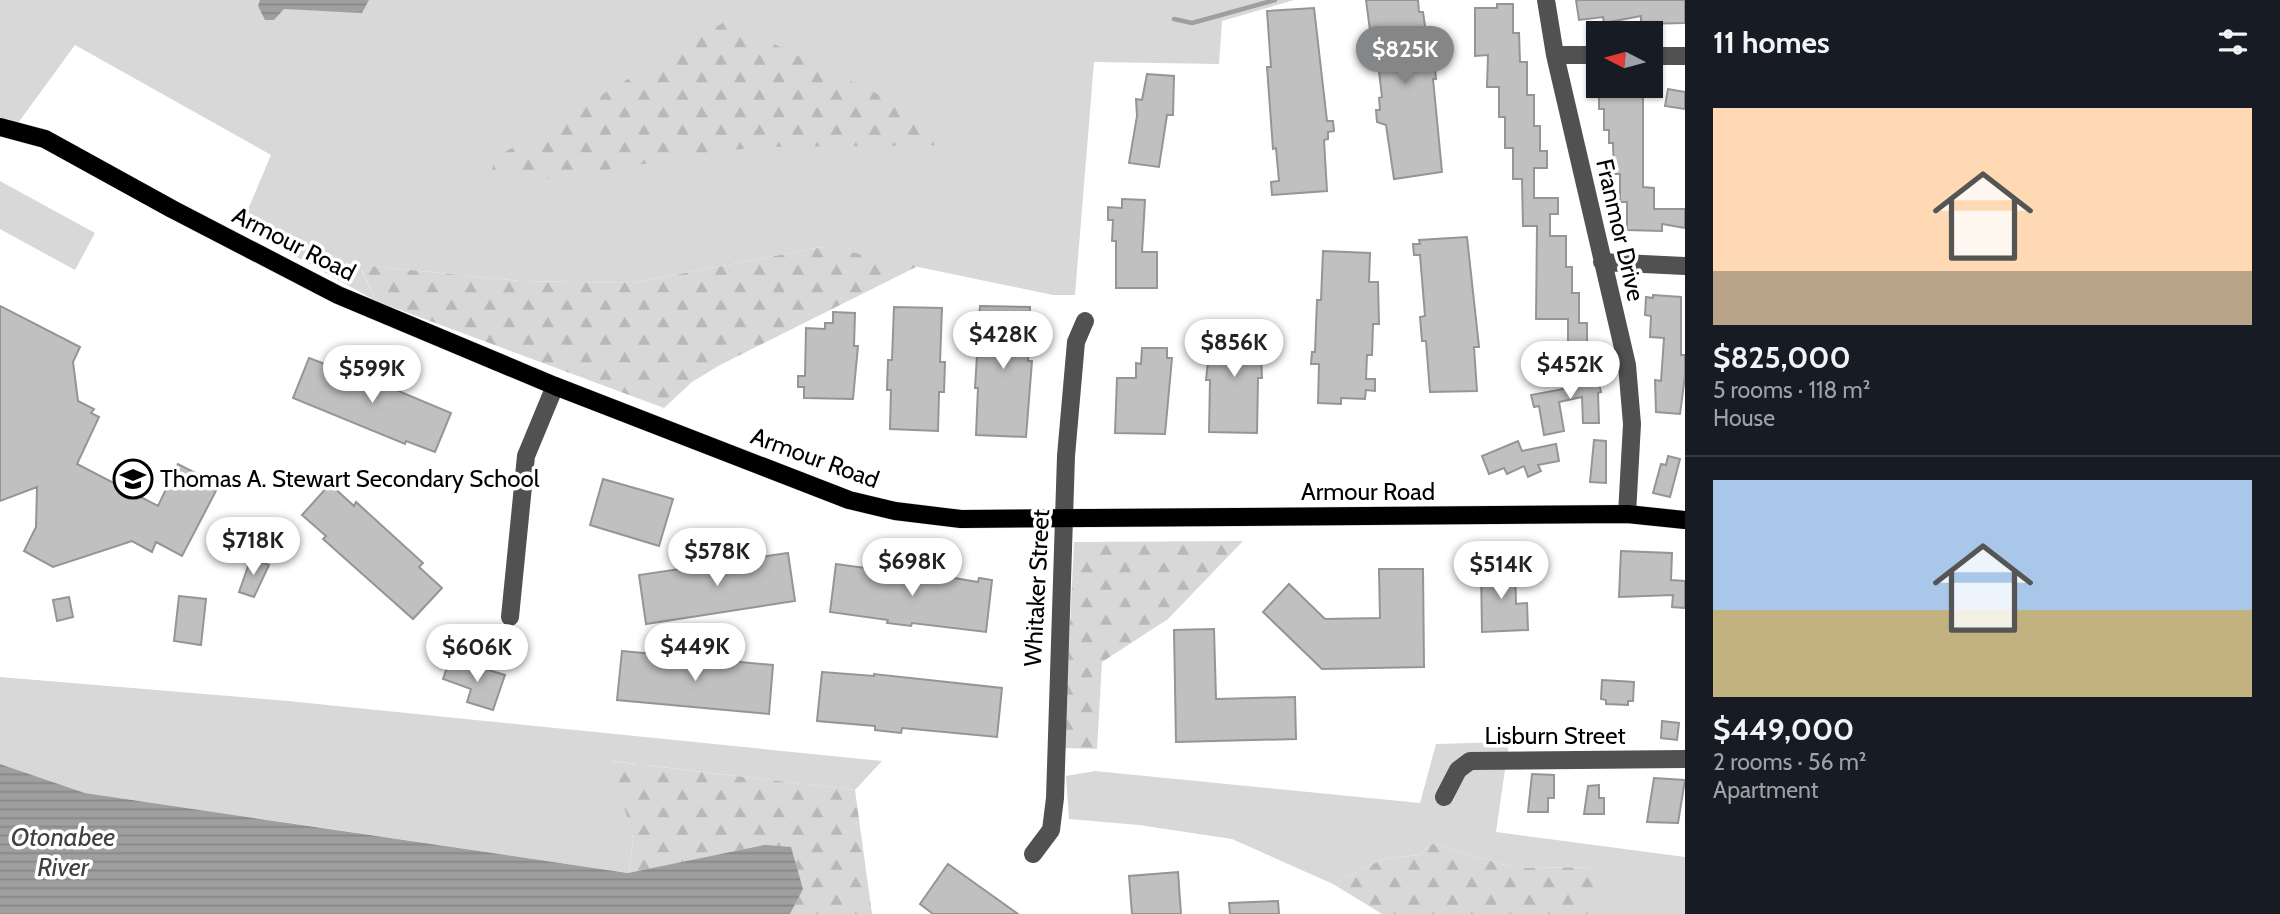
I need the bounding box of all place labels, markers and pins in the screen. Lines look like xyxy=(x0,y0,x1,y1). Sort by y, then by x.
pin: $825K xyxy=(1356,27,1454,86)
pin: $428K xyxy=(954,312,1052,371)
pin: $856K xyxy=(1185,320,1283,379)
pin: $452K xyxy=(1521,342,1619,401)
pin: $599K xyxy=(323,346,421,405)
school or university icon: Thomas A. Stewart Secondary School xyxy=(112,458,154,500)
place label: Thomas A. Stewart Secondary School xyxy=(160,464,540,493)
pin: $718K xyxy=(204,518,302,577)
pin: $578K xyxy=(668,528,766,588)
pin: $698K xyxy=(863,538,961,598)
pin: $514K xyxy=(1452,542,1550,601)
pin: $606K xyxy=(428,624,526,684)
pin: $449K xyxy=(646,624,744,683)

